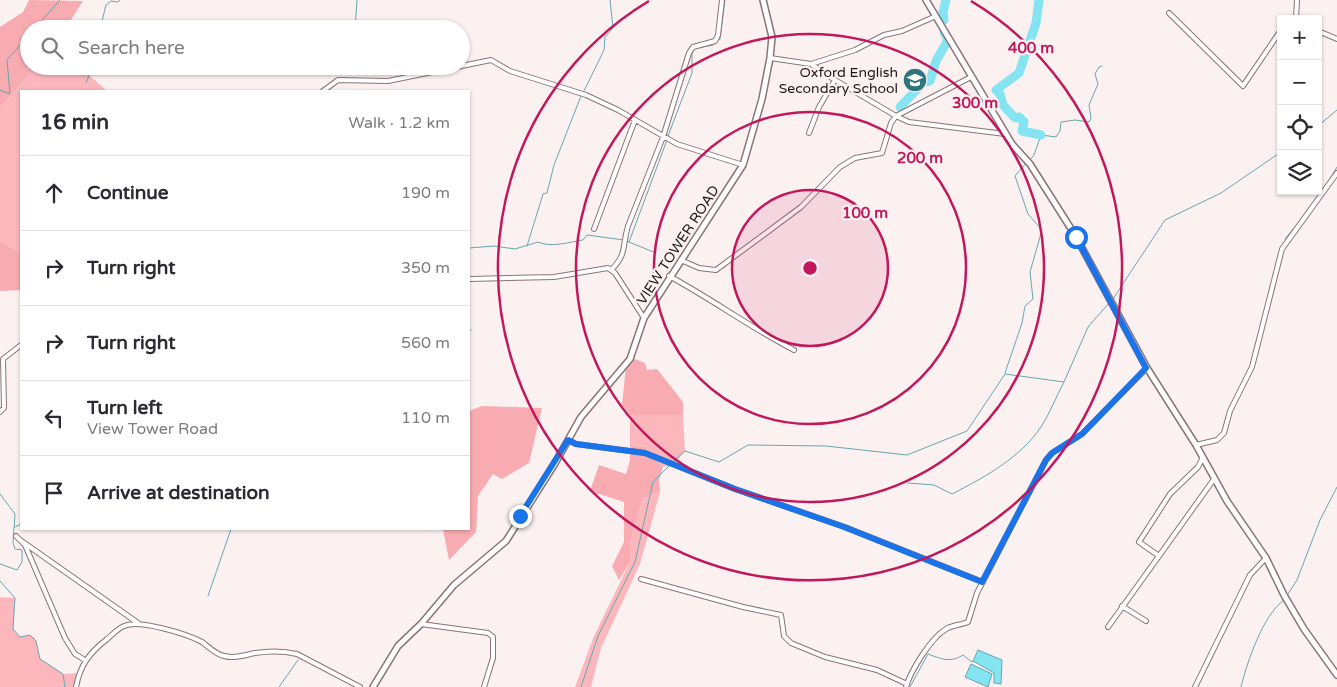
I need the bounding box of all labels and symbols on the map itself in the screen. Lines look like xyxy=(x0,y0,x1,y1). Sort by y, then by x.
text: 400 m xyxy=(1008,39,1054,57)
place label: Oxford English Secondary School xyxy=(779,64,898,97)
school or university icon: Oxford English Secondary School xyxy=(902,67,928,93)
text: 300 m xyxy=(952,94,998,112)
text: 200 m xyxy=(897,149,943,167)
street label: VIEW TOWER ROAD xyxy=(633,182,723,308)
text: 100 m xyxy=(842,204,888,222)
route start xyxy=(1065,226,1088,249)
centre of rings xyxy=(801,259,819,277)
route end xyxy=(509,505,532,528)

